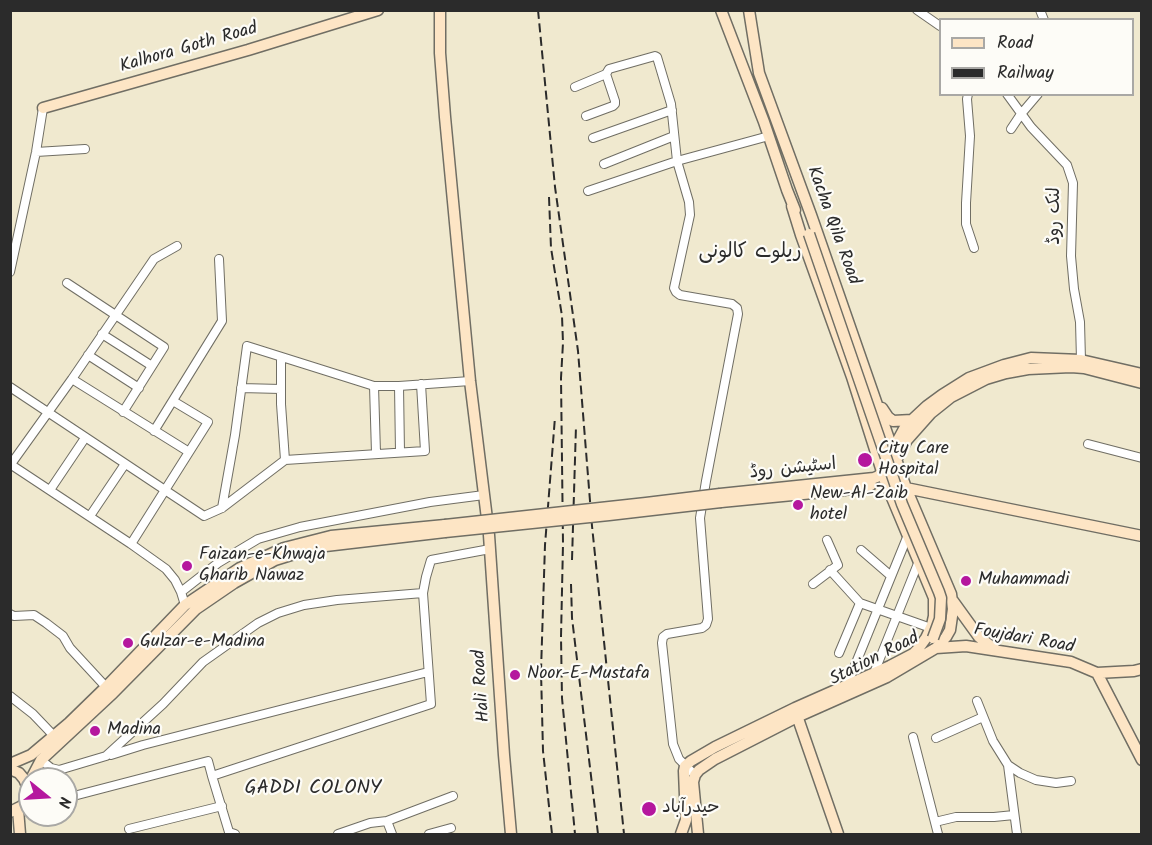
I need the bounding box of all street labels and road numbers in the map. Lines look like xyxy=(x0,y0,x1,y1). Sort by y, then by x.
street label: Kalhora Goth Road xyxy=(118,19,260,79)
street label: Kacha Qila Road xyxy=(801,164,863,288)
street label: لنک روڈ xyxy=(1045,187,1067,245)
street label: اسٹیشن روڈ xyxy=(748,455,838,485)
street label: Foujdari Road xyxy=(972,621,1076,659)
street label: Station Road xyxy=(827,628,923,692)
street label: Hali Road xyxy=(470,649,496,723)

